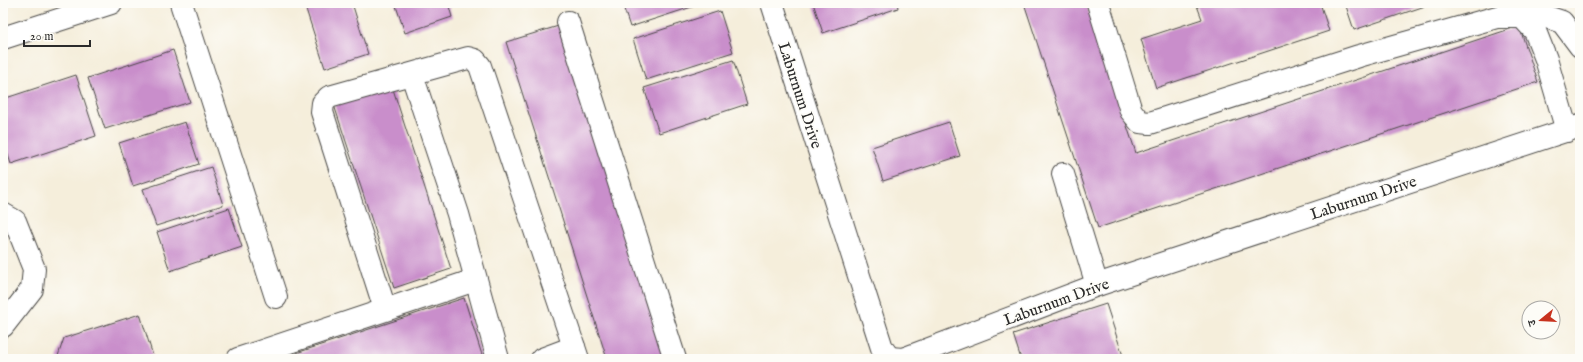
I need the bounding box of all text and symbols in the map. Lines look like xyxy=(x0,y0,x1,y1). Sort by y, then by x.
scale bar xyxy=(24,22,90,48)
text: 20 m xyxy=(30,29,53,44)
street label: Laburnum Drive xyxy=(772,40,826,151)
street label: Laburnum Drive xyxy=(1308,172,1419,226)
street label: Laburnum Drive xyxy=(1001,275,1112,331)
north arrow xyxy=(1521,300,1561,340)
text: उ xyxy=(1524,317,1540,329)

